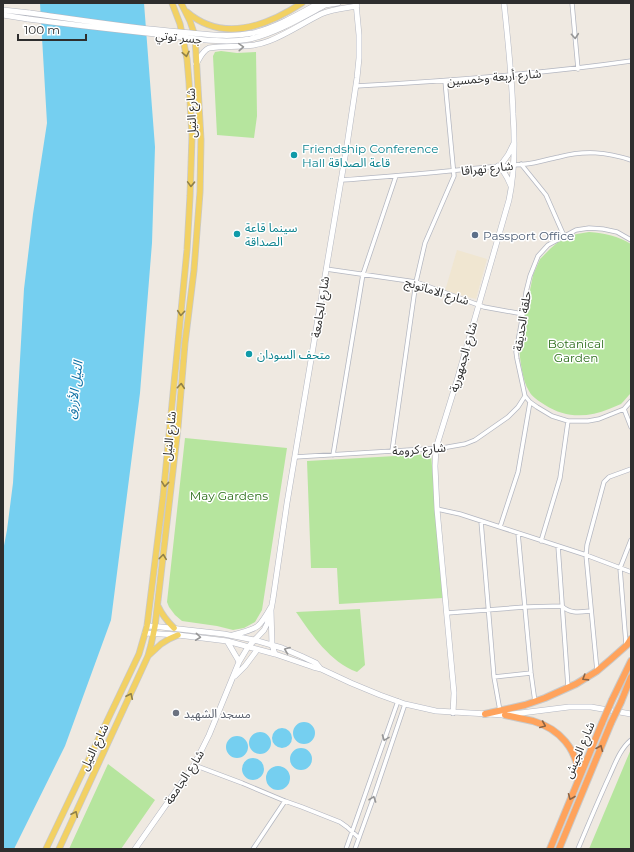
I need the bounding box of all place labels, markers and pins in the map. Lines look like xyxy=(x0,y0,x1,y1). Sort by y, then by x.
place label: Friendship Conference Hall قاعة الصداقة xyxy=(302,141,438,170)
marker: Friendship Conference Hall قاعة الصداقة xyxy=(289,150,299,160)
place label: سينما قاعة الصداقة xyxy=(245,220,297,249)
place label: Passport Office xyxy=(483,228,574,243)
marker: سينما قاعة الصداقة xyxy=(232,229,242,239)
marker: Passport Office xyxy=(470,230,480,240)
place label: متحف السودان xyxy=(257,347,330,362)
marker: متحف السودان xyxy=(244,349,254,359)
place label: مسجد الشهيد xyxy=(184,706,251,721)
marker: مسجد الشهيد xyxy=(171,708,181,718)

